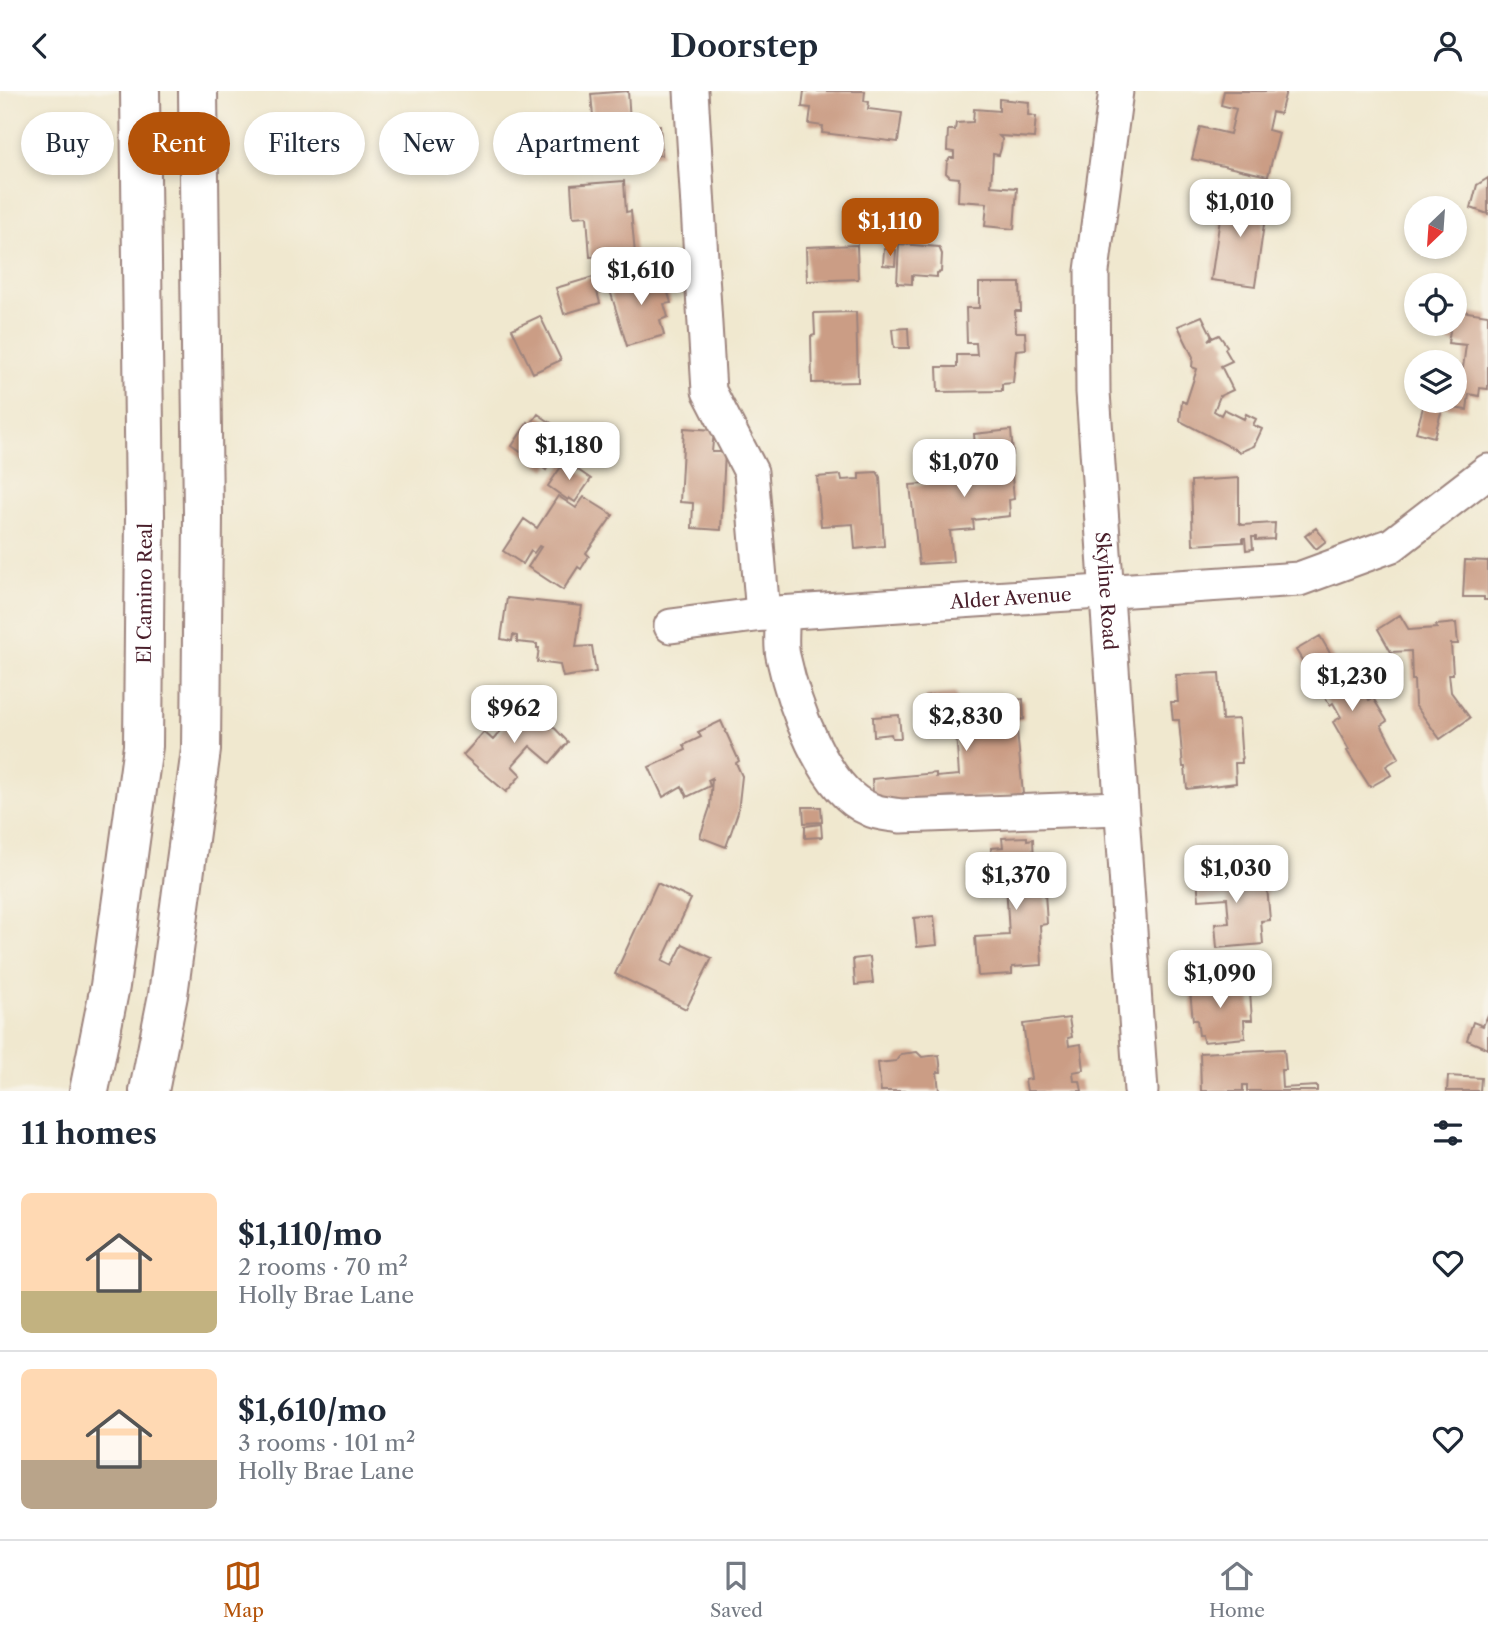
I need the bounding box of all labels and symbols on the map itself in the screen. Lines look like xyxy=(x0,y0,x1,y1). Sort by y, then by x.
pin: $1,010 xyxy=(1183,179,1297,239)
north arrow xyxy=(1404,196,1466,259)
pin: $1,110 xyxy=(833,199,947,258)
pin: $1,610 xyxy=(584,247,698,307)
pin: $1,180 xyxy=(512,423,626,482)
pin: $1,070 xyxy=(907,439,1021,499)
street label: El Camino Real xyxy=(132,522,156,664)
street label: Skyline Road xyxy=(1091,531,1122,651)
street label: Alder Avenue xyxy=(948,582,1072,613)
pin: $1,230 xyxy=(1295,653,1409,713)
pin: $962 xyxy=(473,685,555,745)
pin: $2,830 xyxy=(909,693,1023,753)
pin: $1,030 xyxy=(1179,845,1293,905)
pin: $1,370 xyxy=(959,853,1073,912)
pin: $1,090 xyxy=(1163,951,1277,1010)

